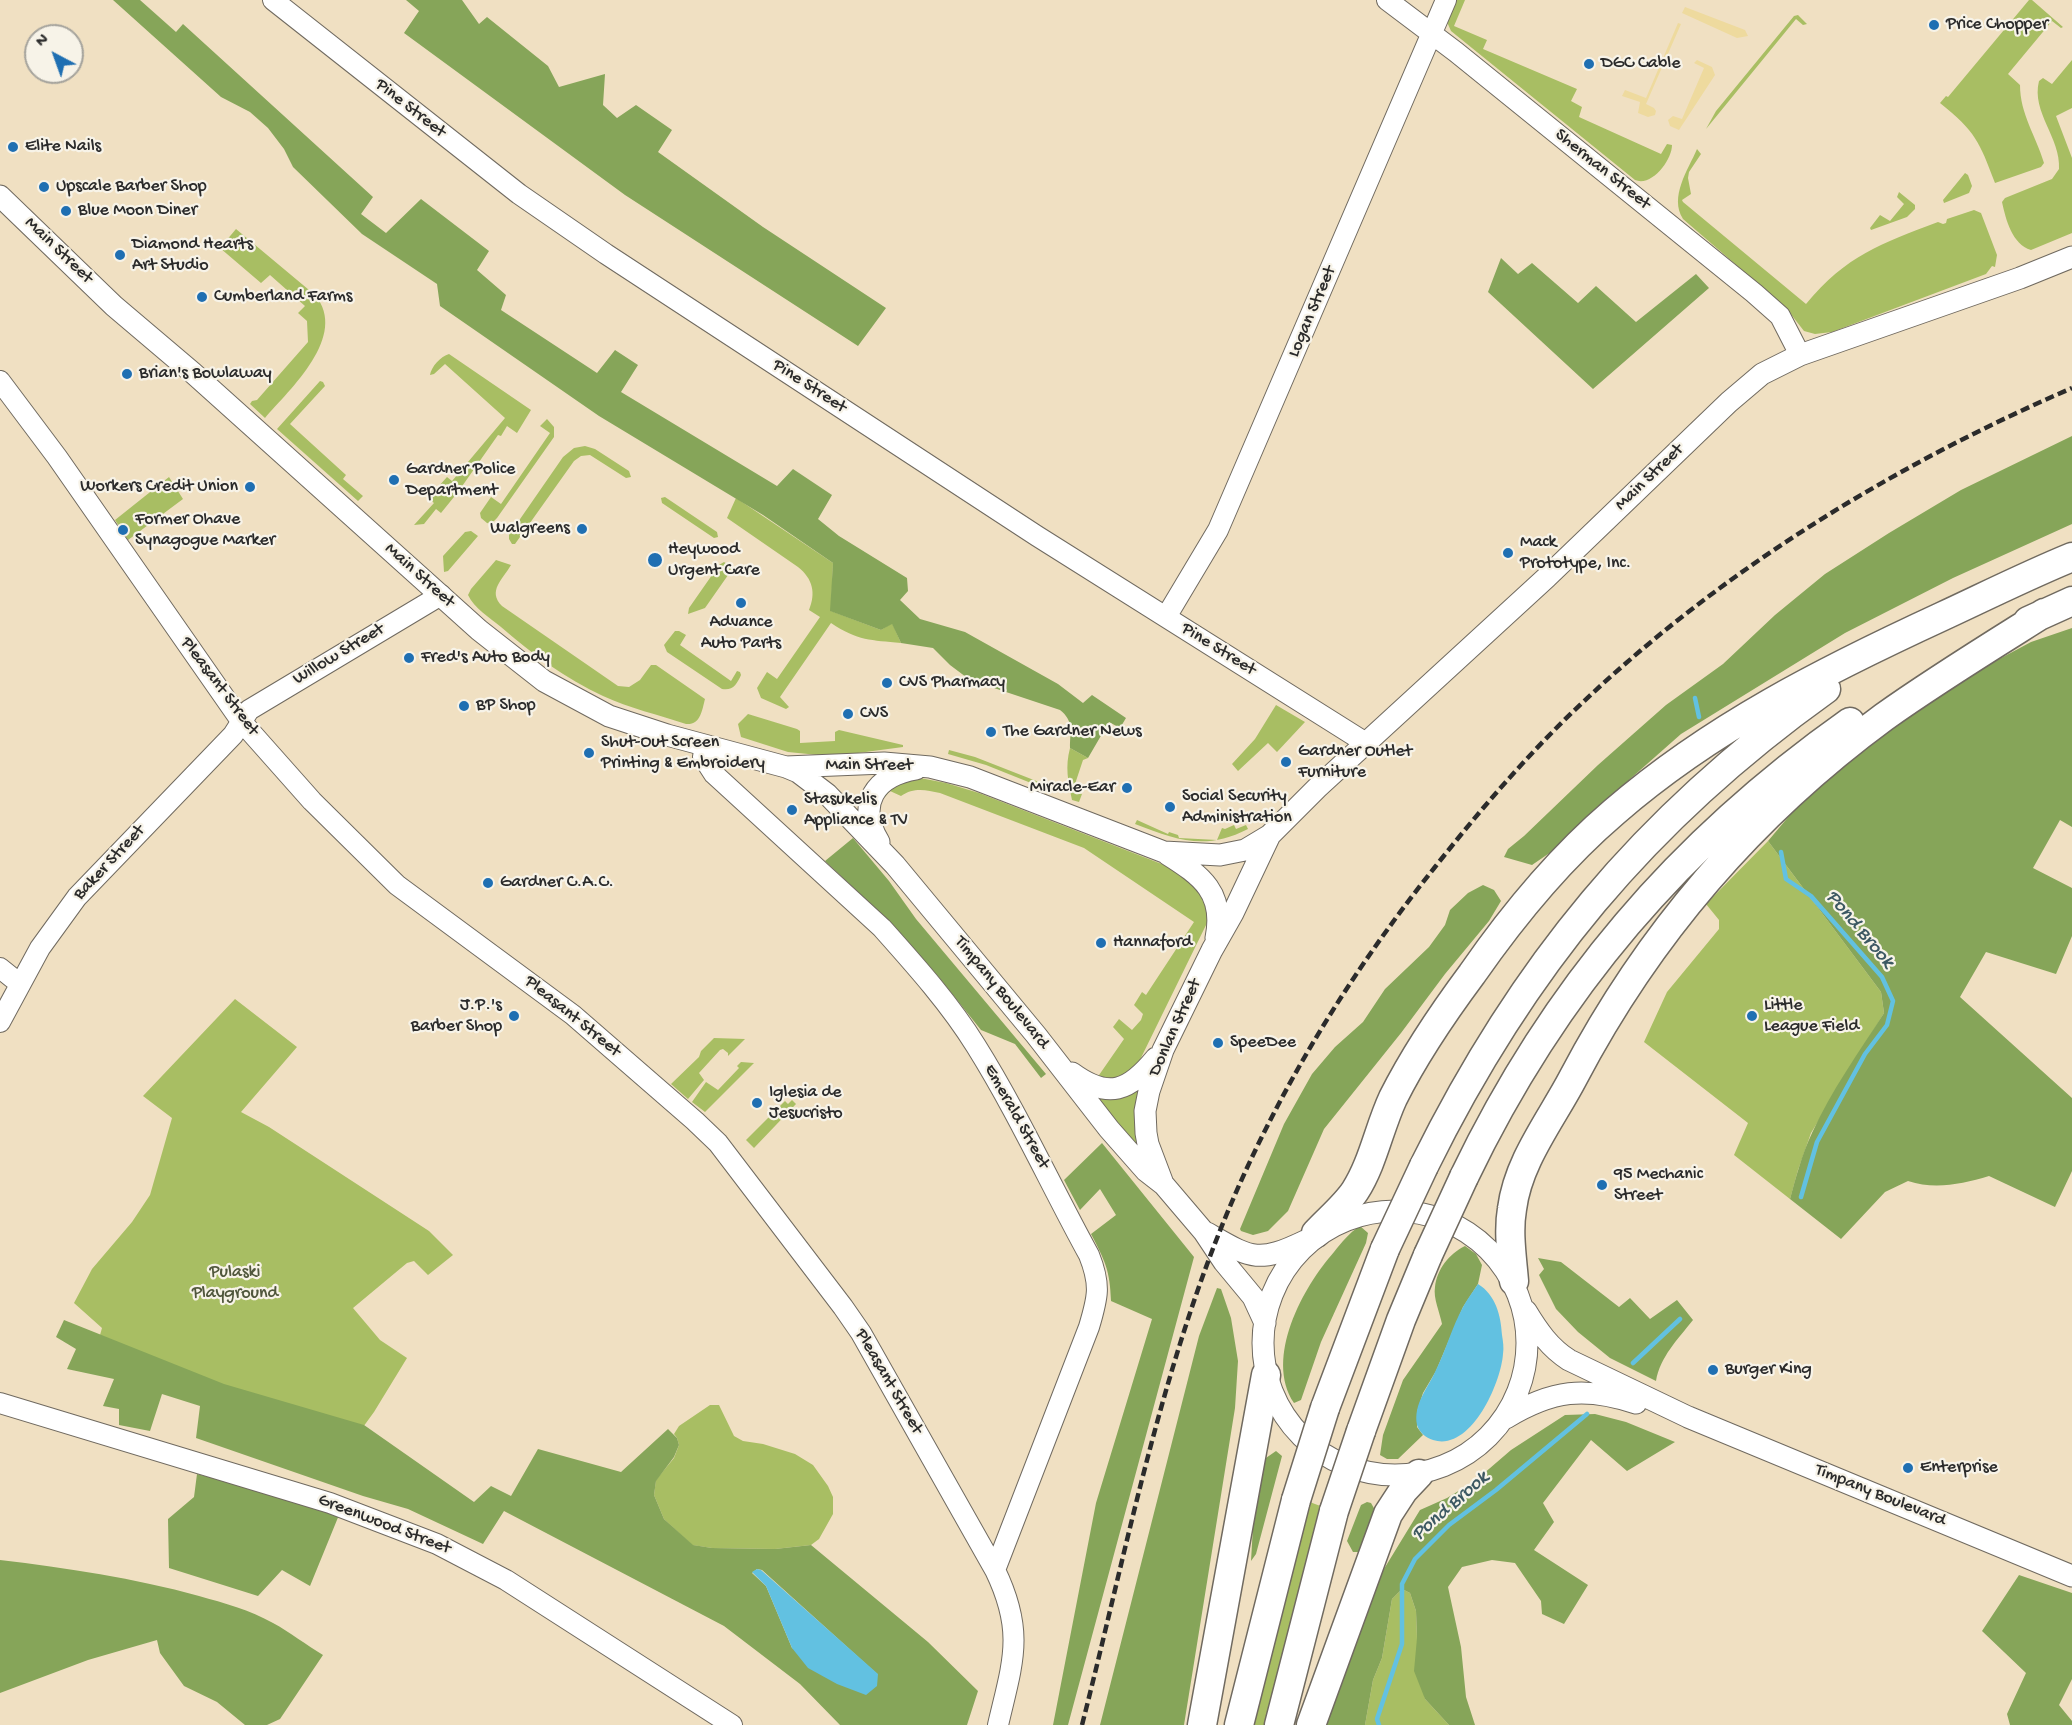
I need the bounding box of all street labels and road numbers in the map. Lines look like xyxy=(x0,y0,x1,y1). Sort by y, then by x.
street label: Pine Street xyxy=(370,75,450,143)
street label: Sherman Street xyxy=(1550,125,1654,215)
street label: Main Street xyxy=(19,213,97,289)
street label: Logan Street xyxy=(1284,263,1342,361)
street label: Pine Street xyxy=(768,355,850,419)
street label: Main Street xyxy=(1611,440,1689,516)
street label: Main Street xyxy=(379,539,459,613)
street label: Willow Street xyxy=(289,619,389,691)
street label: Pine Street xyxy=(1177,619,1259,681)
street label: Pleasant Street xyxy=(175,633,263,741)
street label: Main Street xyxy=(825,755,913,777)
street label: Baker Street xyxy=(70,821,150,905)
street label: Timpany Boulevard xyxy=(949,932,1053,1054)
street label: Pleasant Street xyxy=(519,971,625,1063)
street label: Donlan Street xyxy=(1145,976,1207,1080)
street label: Emerald Street xyxy=(978,1061,1054,1173)
street label: Pleasant Street xyxy=(849,1326,927,1438)
street label: Timpany Boulevard xyxy=(1811,1460,1949,1532)
street label: Greenwood Street xyxy=(315,1490,453,1560)

